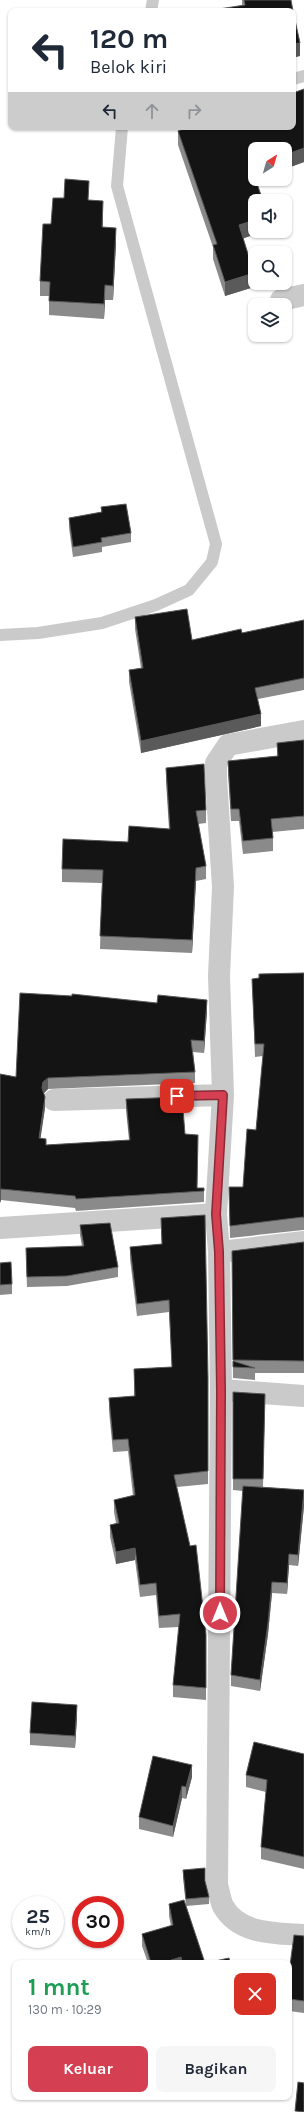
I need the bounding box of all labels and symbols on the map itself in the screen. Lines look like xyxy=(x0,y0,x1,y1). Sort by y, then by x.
north arrow xyxy=(248,142,292,186)
pin xyxy=(160,1079,194,1113)
position arrow xyxy=(199,1592,241,1634)
speed limit sign: 30 xyxy=(72,1896,124,1948)

